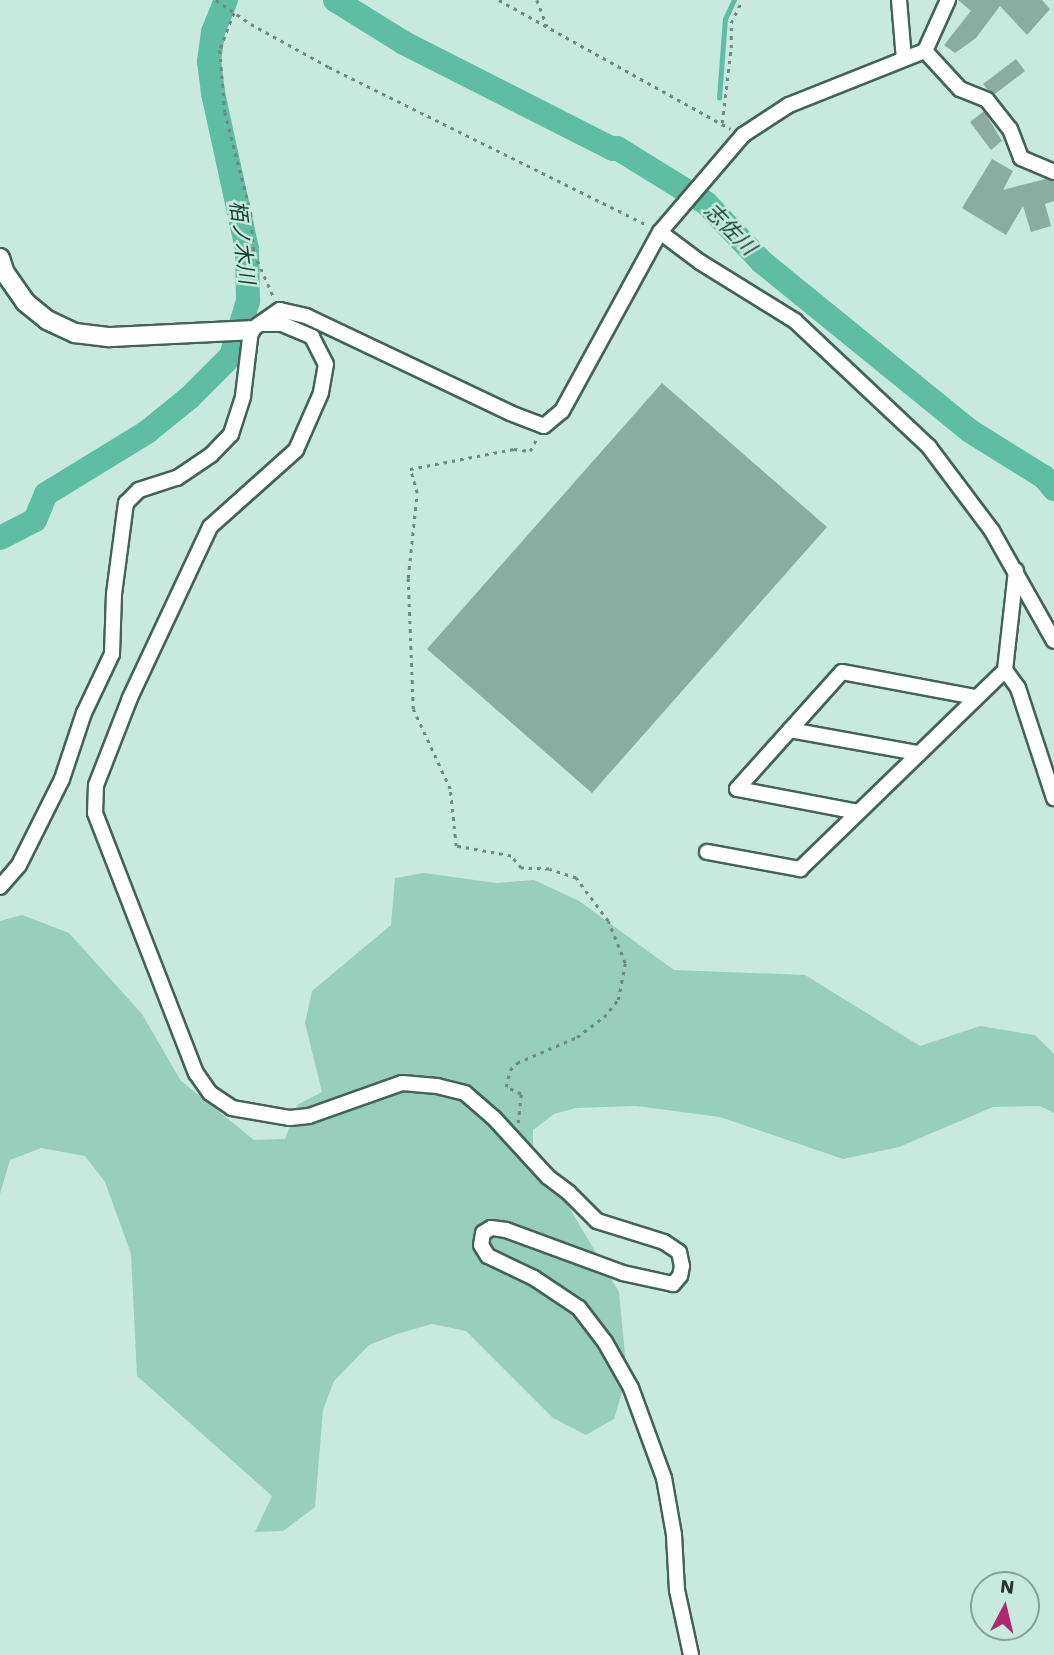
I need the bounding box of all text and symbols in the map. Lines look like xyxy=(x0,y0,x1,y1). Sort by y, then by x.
water label: 志佐川 xyxy=(699,198,761,260)
water label: 栢ノ木川 xyxy=(224,199,260,285)
north arrow xyxy=(970,1571,1040,1641)
text: N xyxy=(999,1574,1016,1599)

